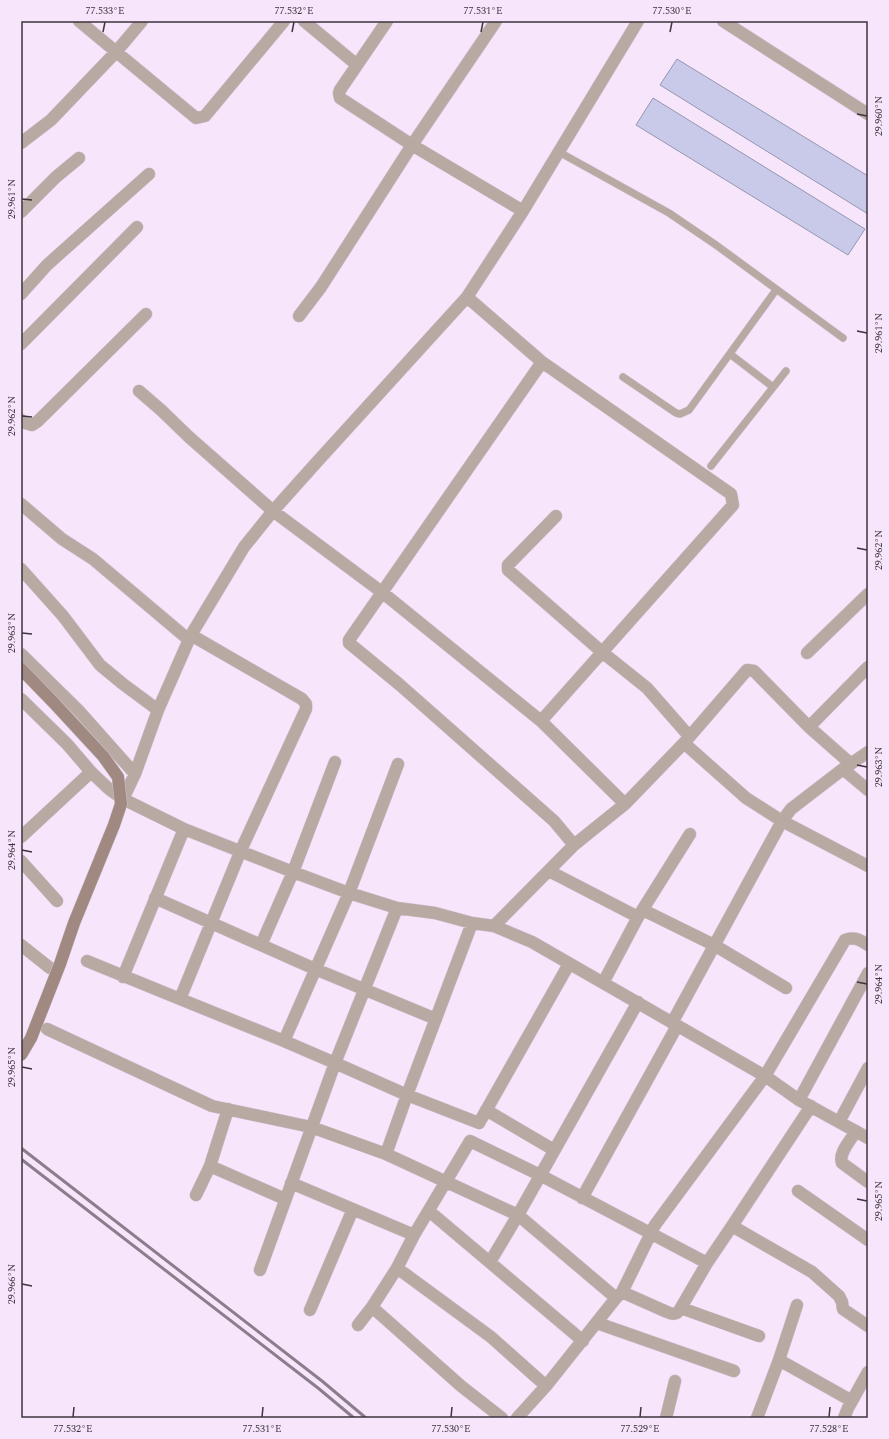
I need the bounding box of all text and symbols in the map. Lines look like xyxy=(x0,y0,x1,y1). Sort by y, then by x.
text: 77.533°E xyxy=(85,3,125,19)
text: 77.532°E xyxy=(274,3,314,19)
text: 77.531°E xyxy=(463,3,503,19)
text: 77.530°E xyxy=(652,3,692,19)
text: 29.960°N xyxy=(871,96,887,136)
text: 29.961°N xyxy=(4,179,20,219)
text: 29.961°N xyxy=(871,313,887,353)
text: 29.962°N xyxy=(4,396,20,436)
text: 29.962°N xyxy=(871,530,887,570)
text: 29.963°N xyxy=(4,613,20,653)
text: 29.963°N xyxy=(871,747,887,787)
text: 29.964°N xyxy=(4,830,20,870)
text: 29.964°N xyxy=(871,964,887,1004)
text: 29.965°N xyxy=(4,1047,20,1087)
text: 29.965°N xyxy=(871,1181,887,1221)
text: 29.966°N xyxy=(4,1264,20,1304)
text: 77.532°E xyxy=(53,1421,93,1437)
text: 77.531°E xyxy=(242,1421,282,1437)
text: 77.530°E xyxy=(431,1421,471,1437)
text: 77.529°E xyxy=(620,1421,660,1437)
text: 77.528°E xyxy=(809,1421,849,1437)

